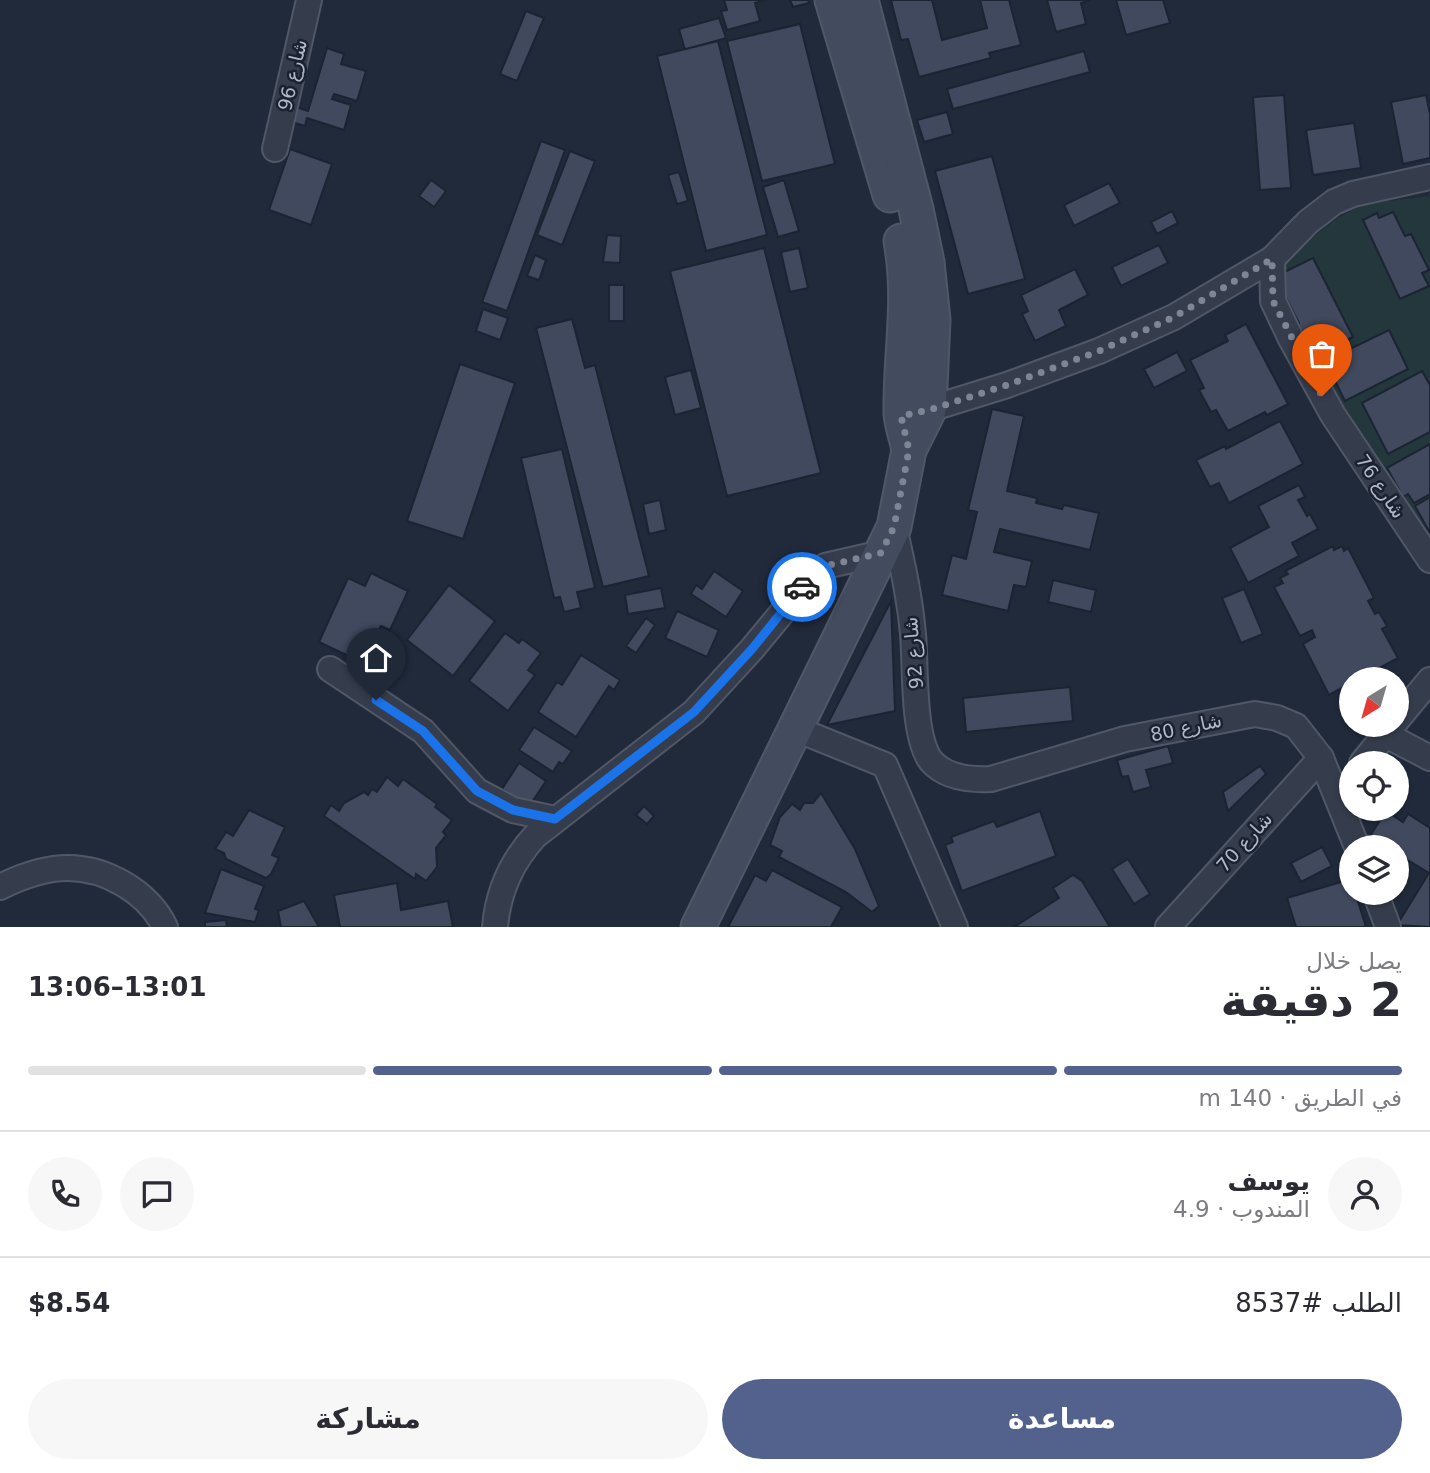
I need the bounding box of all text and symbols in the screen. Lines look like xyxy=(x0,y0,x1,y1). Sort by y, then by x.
street label: شارع 96 xyxy=(273,37,312,113)
pin xyxy=(1292,324,1352,396)
icon: bag xyxy=(1303,335,1341,373)
street label: شارع 76 xyxy=(1351,450,1410,523)
courier xyxy=(767,552,837,622)
icon: car xyxy=(783,568,821,606)
street label: شارع 92 xyxy=(899,616,928,690)
pin xyxy=(346,628,406,700)
icon: home xyxy=(357,639,395,677)
north arrow xyxy=(1339,667,1409,737)
map controls xyxy=(1339,667,1409,905)
street label: شارع 80 xyxy=(1148,709,1224,746)
button: locate xyxy=(1339,751,1409,821)
street label: شارع 70 xyxy=(1212,808,1277,877)
button: layers xyxy=(1339,835,1409,905)
text: يصل خلال xyxy=(1306,948,1402,974)
text: 13:01–13:06 xyxy=(28,972,207,1002)
text: 2 دقيقة xyxy=(1220,973,1402,1027)
text: في الطريق · 140 m xyxy=(1198,1085,1402,1111)
button: phone xyxy=(28,1157,102,1231)
button: chat xyxy=(120,1157,194,1231)
button: person xyxy=(1328,1157,1402,1231)
text: يوسف xyxy=(1227,1166,1310,1196)
text: المندوب · 4.9 xyxy=(1173,1196,1310,1222)
text: $8.54 xyxy=(28,1288,110,1318)
text: الطلب #8537 xyxy=(1235,1288,1402,1318)
button: مشاركة xyxy=(28,1379,708,1459)
button: مساعدة xyxy=(722,1379,1402,1459)

